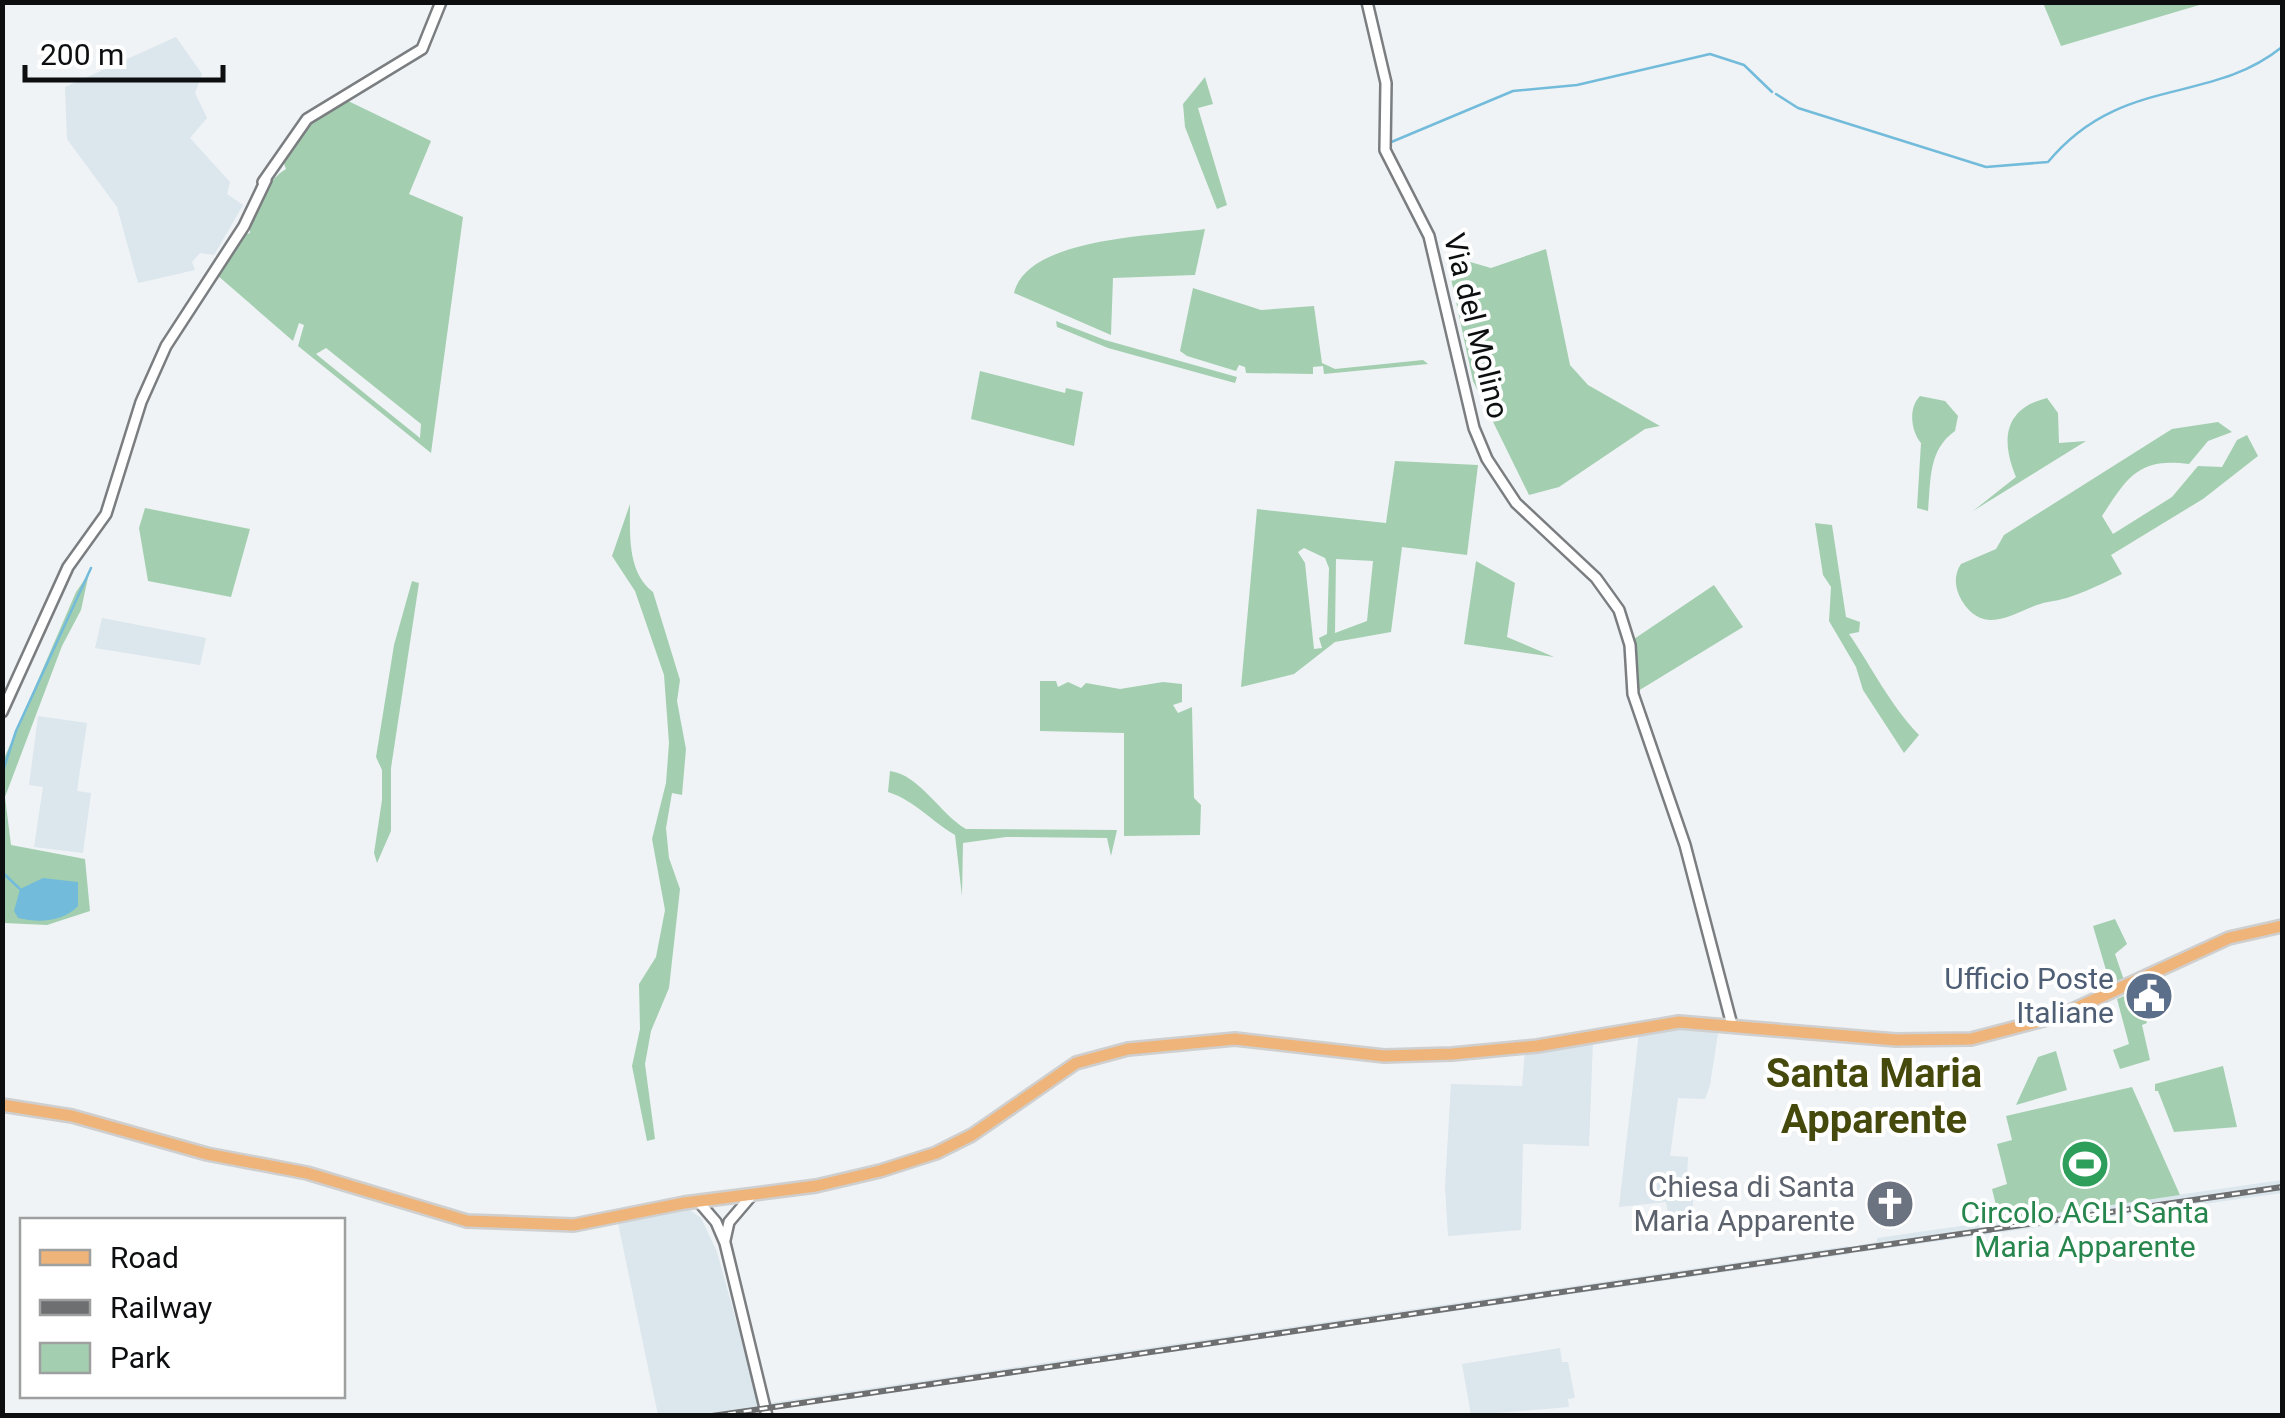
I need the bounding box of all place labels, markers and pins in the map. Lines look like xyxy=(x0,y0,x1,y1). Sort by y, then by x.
place label: Ufficio Poste Italiane xyxy=(1944,961,2114,1030)
public building icon: Ufficio Poste Italiane xyxy=(2123,970,2175,1022)
sports icon: Circolo ACLI Santa Maria Apparente xyxy=(2059,1138,2111,1190)
place label: Chiesa di Santa Maria Apparente xyxy=(1634,1169,1855,1238)
church icon: Chiesa di Santa Maria Apparente xyxy=(1864,1178,1916,1230)
place label: Circolo ACLI Santa Maria Apparente xyxy=(1961,1195,2209,1264)

